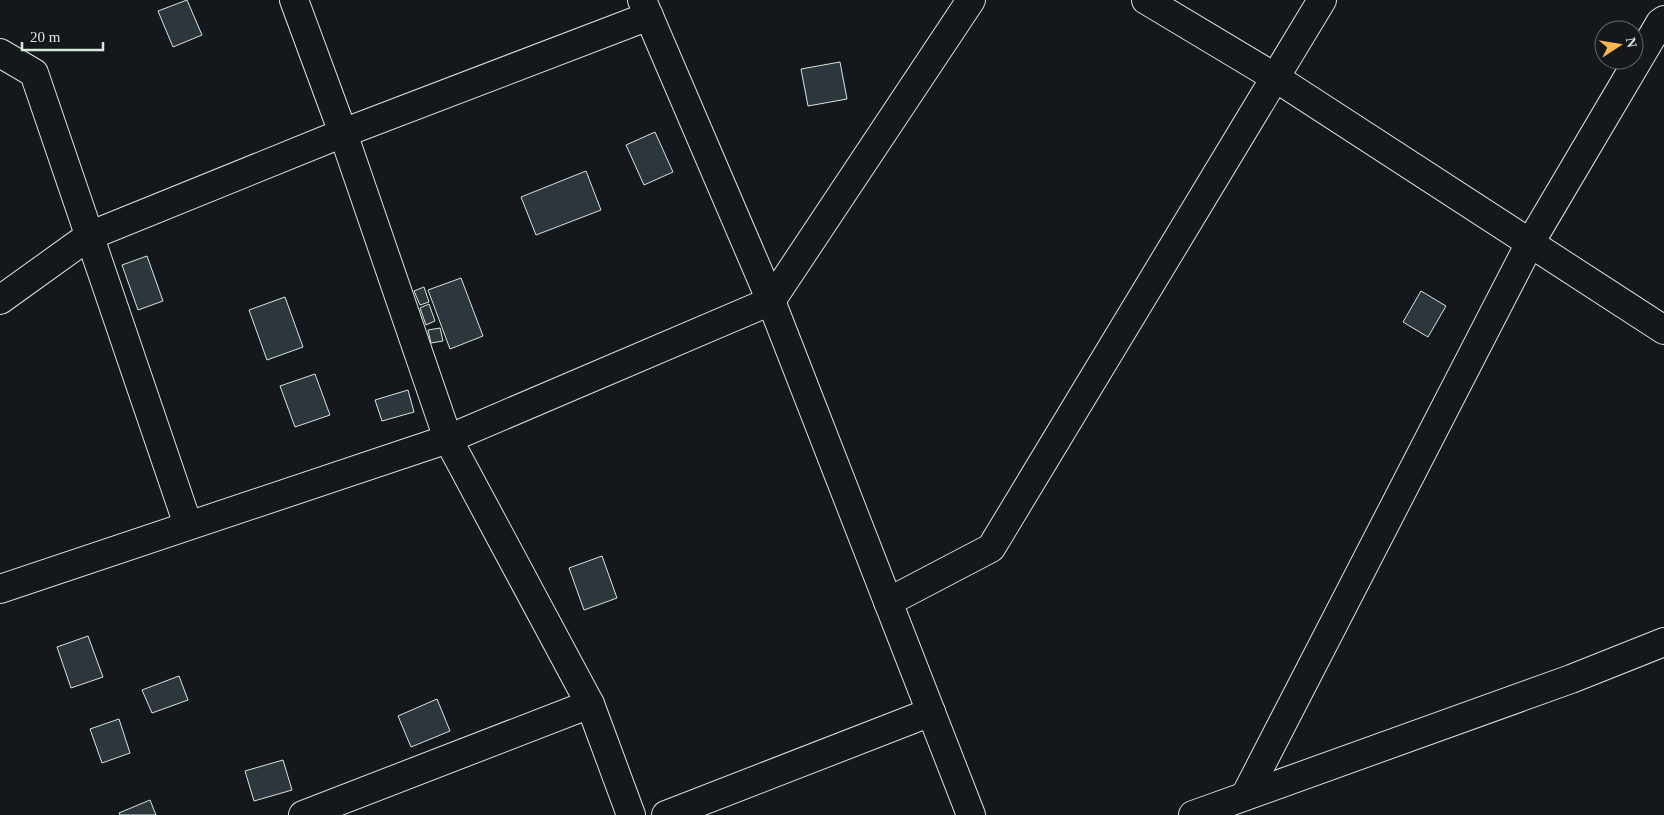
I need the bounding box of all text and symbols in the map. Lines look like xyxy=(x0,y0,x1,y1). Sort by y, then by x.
scale bar xyxy=(22,20,104,52)
north arrow xyxy=(1594,20,1644,70)
text: 20 m xyxy=(30,29,61,45)
text: N xyxy=(1623,36,1640,49)

